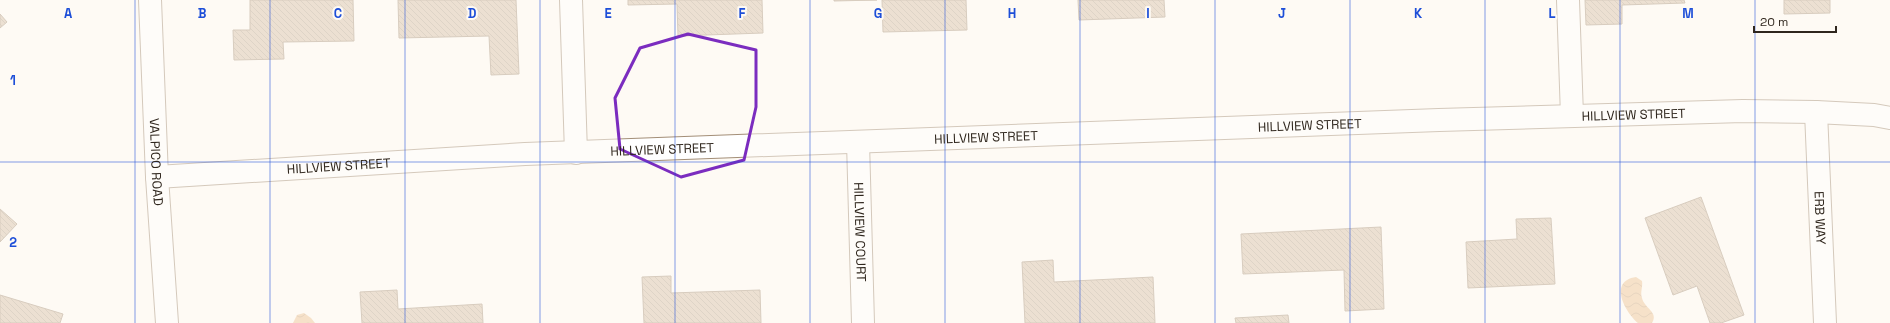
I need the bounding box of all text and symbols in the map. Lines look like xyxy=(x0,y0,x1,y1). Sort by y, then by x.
text: A xyxy=(64,5,73,22)
text: B xyxy=(198,5,207,22)
text: C xyxy=(334,5,342,22)
text: D xyxy=(468,5,477,22)
text: E xyxy=(604,5,612,22)
text: F xyxy=(739,5,746,22)
text: G xyxy=(874,5,882,22)
text: H xyxy=(1008,5,1016,22)
text: I xyxy=(1146,5,1150,22)
text: J xyxy=(1278,5,1286,22)
text: K xyxy=(1414,5,1423,22)
text: L xyxy=(1548,5,1556,22)
text: M xyxy=(1682,5,1694,22)
scale bar xyxy=(1754,8,1836,34)
text: 20 m xyxy=(1760,14,1788,30)
text: 1 xyxy=(10,72,16,89)
street label: HILLVIEW STREET xyxy=(1581,105,1686,125)
street label: HILLVIEW STREET xyxy=(1258,115,1362,136)
street label: VALPICO ROAD xyxy=(146,118,167,206)
street label: HILLVIEW STREET xyxy=(934,127,1039,148)
street label: HILLVIEW STREET xyxy=(610,139,715,160)
street label: HILLVIEW STREET xyxy=(286,154,391,178)
street label: HILLVIEW COURT xyxy=(850,182,870,282)
street label: ERB WAY xyxy=(1810,191,1830,245)
text: 2 xyxy=(9,234,17,251)

